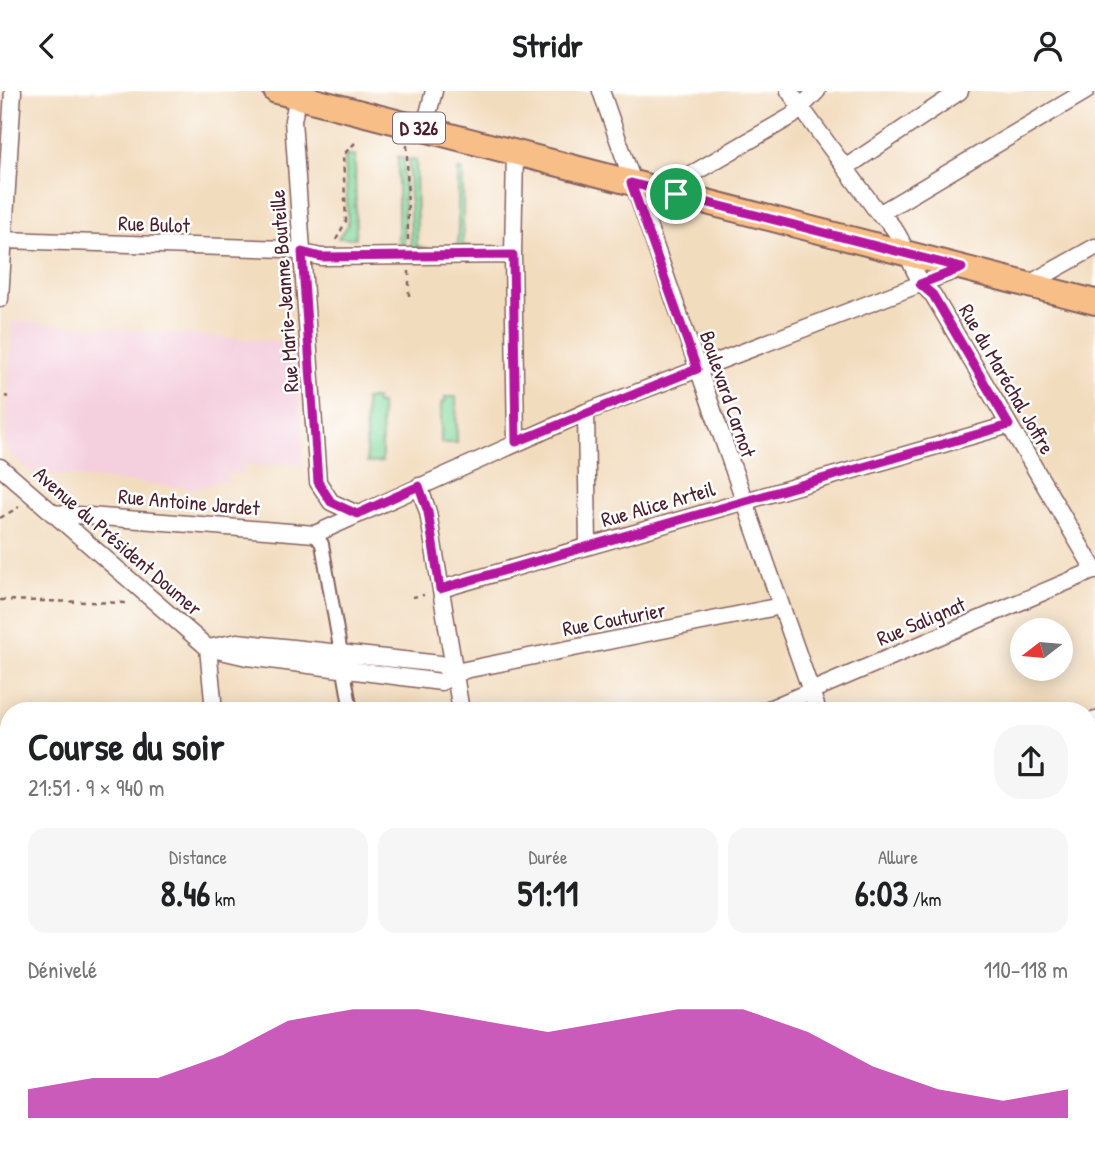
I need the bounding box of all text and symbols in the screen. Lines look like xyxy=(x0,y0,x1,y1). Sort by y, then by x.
text: Stridr xyxy=(513,24,582,67)
icon: back xyxy=(28,27,66,65)
icon: person xyxy=(1029,27,1067,65)
road number: D 326 xyxy=(393,113,445,143)
pin xyxy=(646,164,706,224)
icon: arrive xyxy=(657,175,695,213)
street label: Rue Marie-Jeanne Bouteille xyxy=(262,189,306,393)
street label: Rue Bulot xyxy=(118,208,191,240)
street label: Rue du Maréchal Joffre xyxy=(952,299,1062,459)
street label: Boulevard Carnot xyxy=(693,327,763,462)
street label: Avenue du Président Doumer xyxy=(28,460,208,622)
street label: Rue Alice Arteil xyxy=(598,474,719,534)
street label: Rue Antoine Jardet xyxy=(117,481,262,523)
street label: Rue Salignat xyxy=(872,589,970,653)
street label: Rue Couturier xyxy=(560,595,668,643)
north arrow xyxy=(1010,618,1073,681)
map controls xyxy=(1010,618,1073,681)
text: Course du soir xyxy=(28,720,224,772)
button: share xyxy=(994,725,1068,799)
text: 21:51 · 9 × 940 m xyxy=(28,772,164,803)
text: Distance xyxy=(169,844,227,870)
text: Durée xyxy=(528,844,568,870)
text: Allure xyxy=(878,844,918,870)
text: 8.46 xyxy=(161,870,210,917)
text: 51:11 xyxy=(517,870,579,917)
text: 6:03 xyxy=(855,870,908,917)
text: km xyxy=(210,886,235,912)
text: /km xyxy=(908,886,941,912)
text: Dénivelé xyxy=(28,954,97,985)
text: 110–118 m xyxy=(984,954,1068,985)

